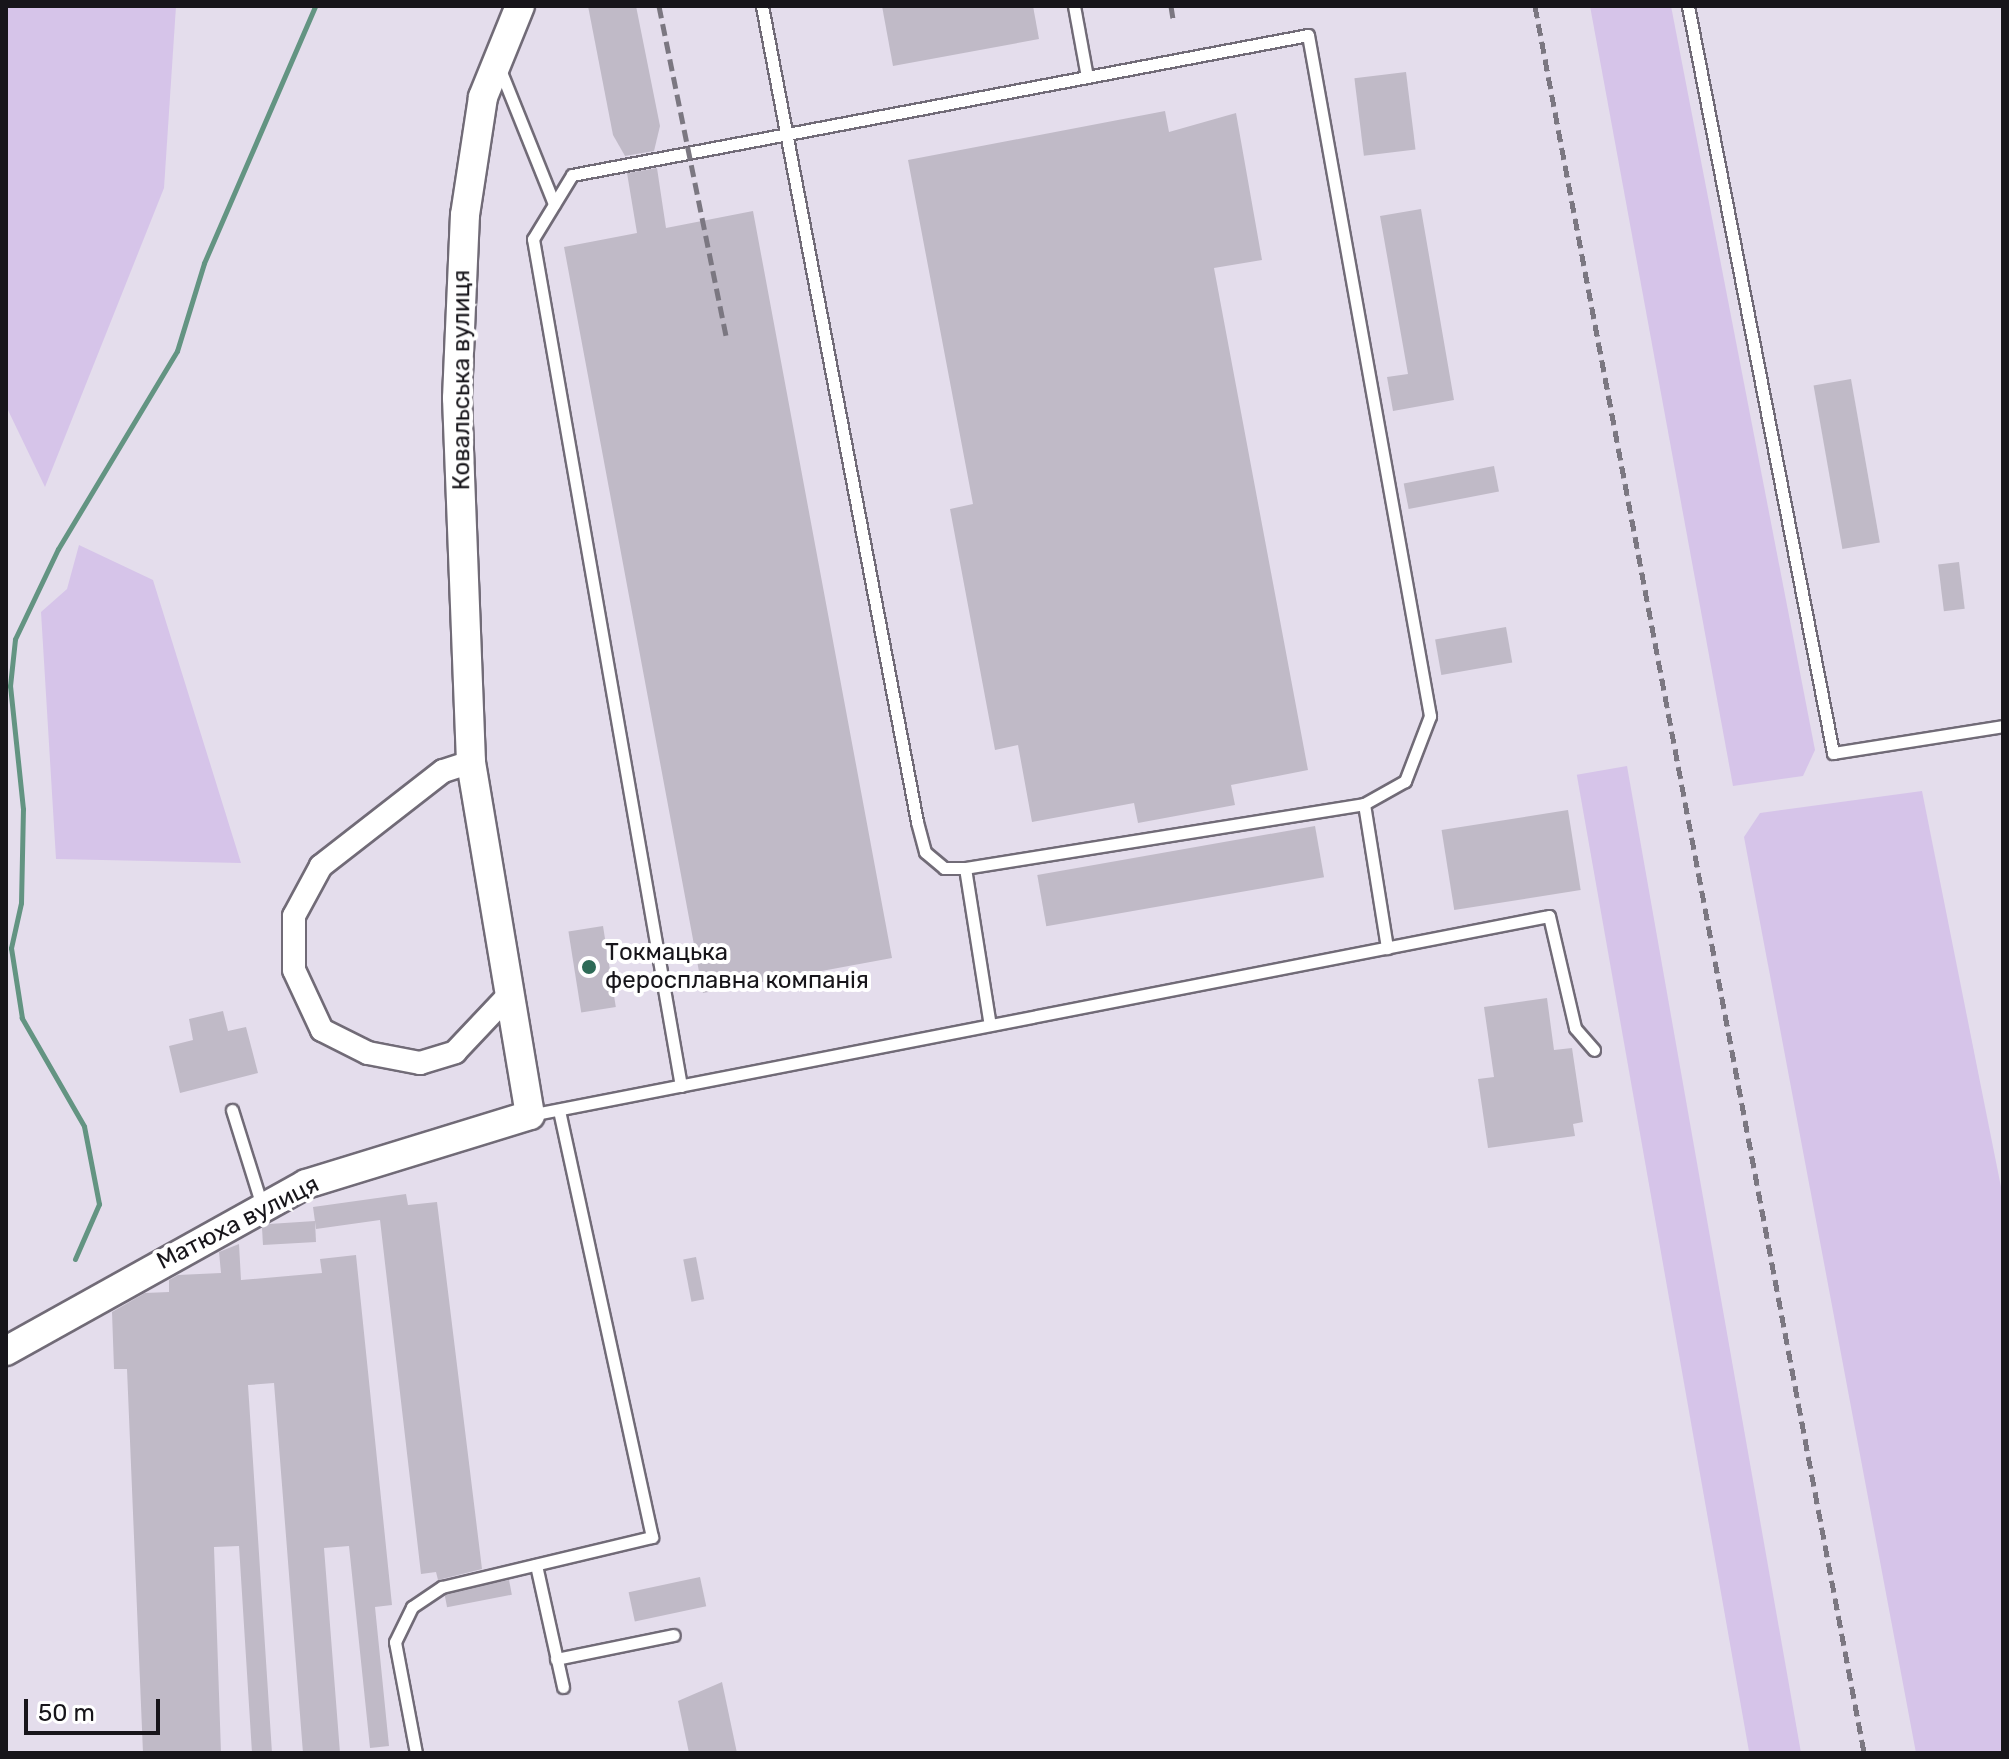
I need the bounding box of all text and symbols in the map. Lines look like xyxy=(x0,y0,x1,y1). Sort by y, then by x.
street label: Ковальська вулиця xyxy=(448,270,476,490)
place label: Токмацька феросплавна компанія xyxy=(605,939,869,995)
marker: Токмацька феросплавна компанія xyxy=(580,958,598,976)
street label: Матюха вулиця xyxy=(152,1170,324,1276)
scale bar xyxy=(28,1683,164,1733)
text: 50 m xyxy=(38,1699,95,1727)

